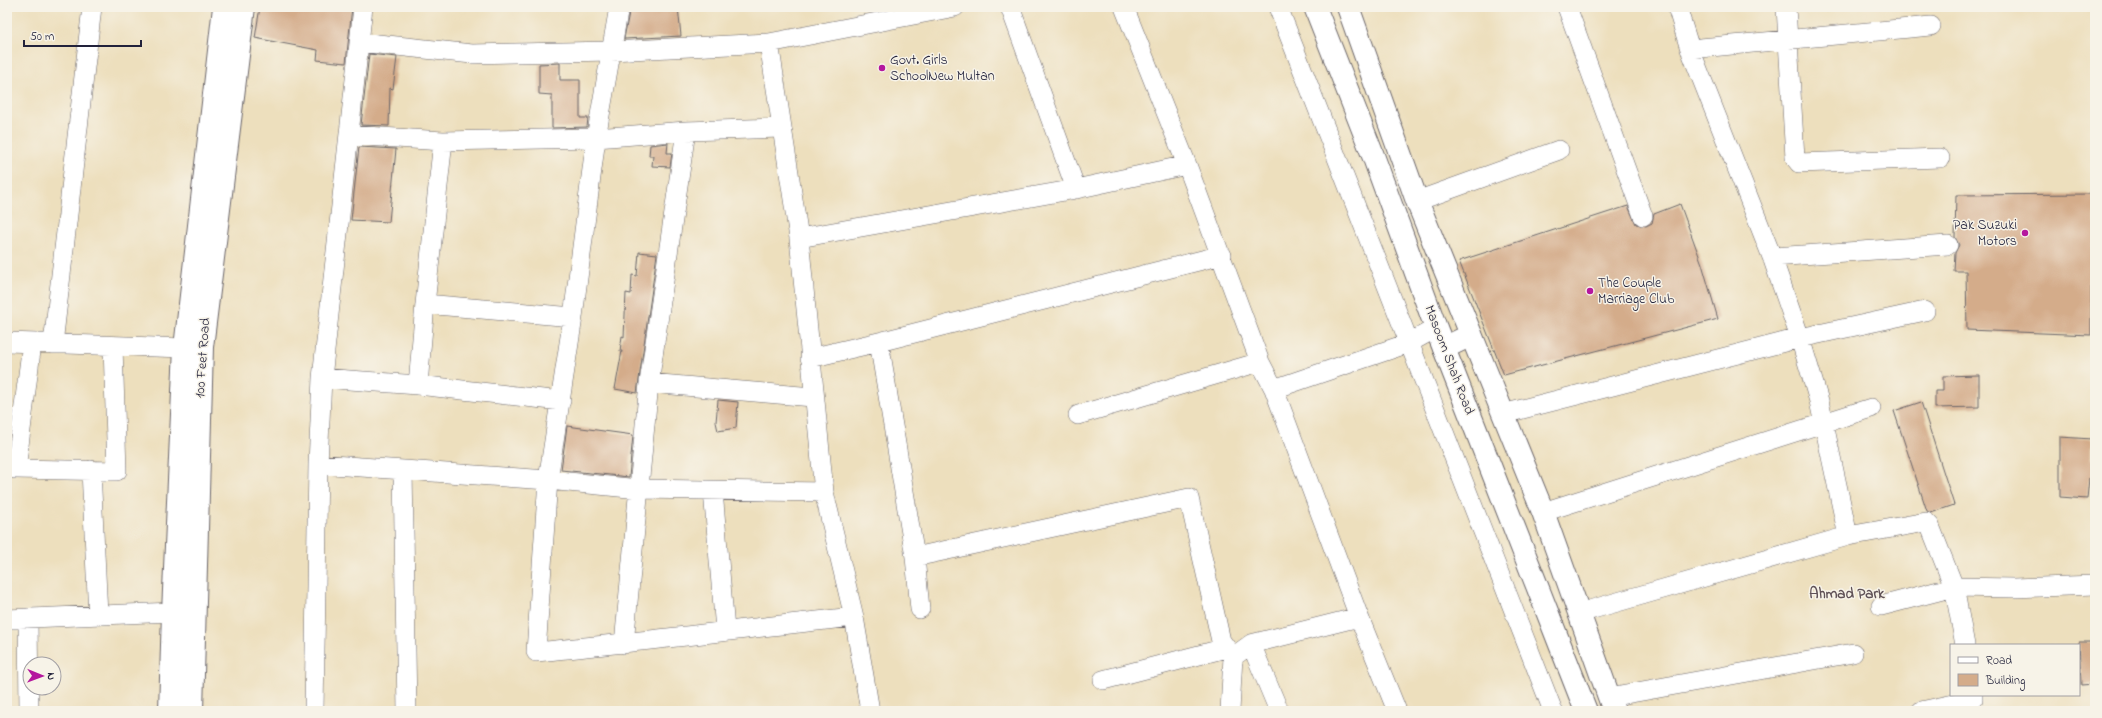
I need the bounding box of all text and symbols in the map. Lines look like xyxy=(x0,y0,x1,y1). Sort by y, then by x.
scale bar xyxy=(24,22,141,48)
text: 50 m xyxy=(30,28,54,46)
place label: Govt. Girls SchoolNew Multan xyxy=(890,50,995,87)
marker: Govt. Girls SchoolNew Multan xyxy=(877,63,887,73)
place label: Pak Suzuki Motors xyxy=(1953,215,2017,252)
marker: Pak Suzuki Motors xyxy=(2020,228,2030,238)
place label: The Couple Marriage Club xyxy=(1598,273,1675,311)
marker: The Couple Marriage Club xyxy=(1585,286,1595,296)
street label: Masoom Shah Road xyxy=(1418,302,1480,418)
street label: 100 Feet Road xyxy=(190,317,216,399)
district label: Ahmad Park xyxy=(1809,583,1885,605)
legend xyxy=(1950,644,2080,696)
text: Road xyxy=(1986,652,2012,670)
north arrow xyxy=(22,656,62,696)
text: N xyxy=(43,672,59,680)
text: Building xyxy=(1985,672,2025,691)

